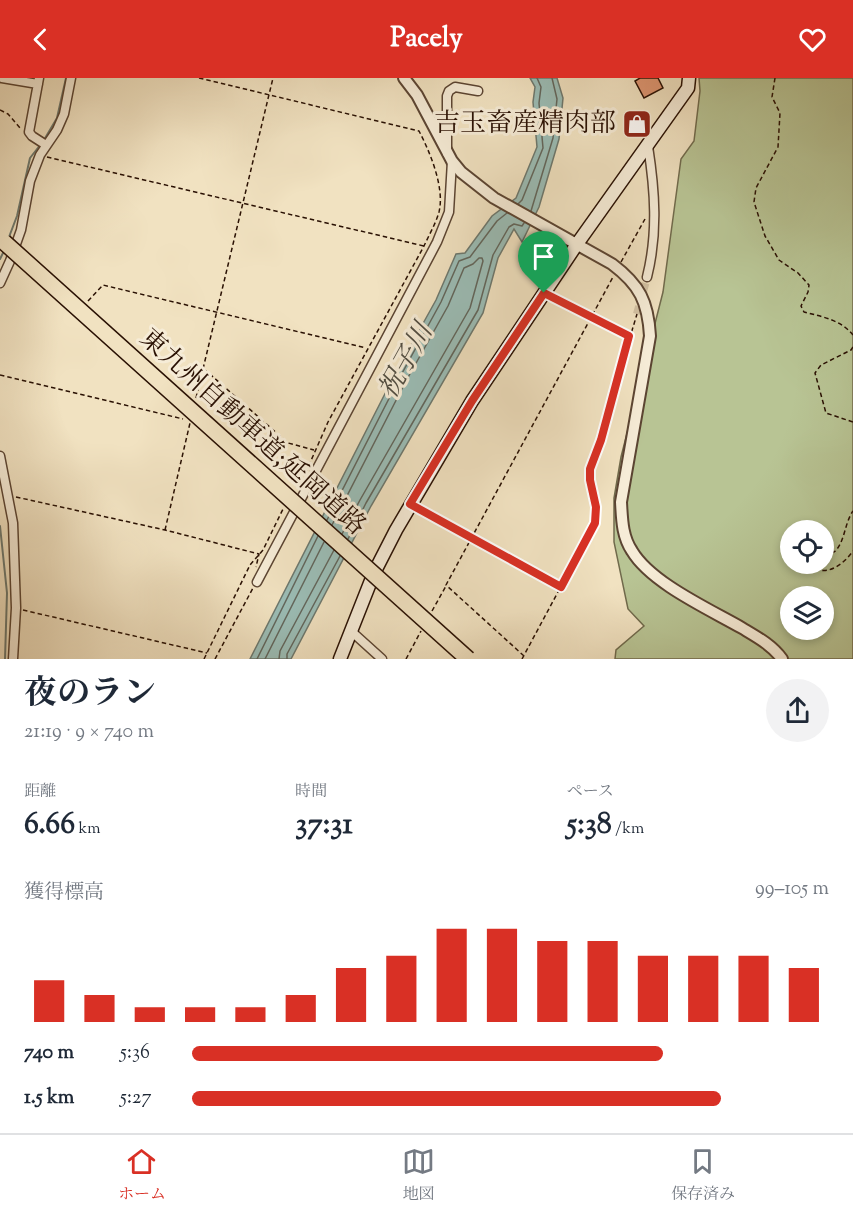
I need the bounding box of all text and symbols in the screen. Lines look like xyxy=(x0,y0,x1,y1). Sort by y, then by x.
text: Pacely xyxy=(390,20,463,59)
icon: back xyxy=(24,23,57,56)
icon: heart xyxy=(796,23,829,56)
place label: 吉玉畜産精肉部 xyxy=(434,106,616,143)
shop icon: 吉玉畜産精肉部 xyxy=(621,108,653,140)
pin xyxy=(518,231,569,293)
icon: arrive xyxy=(527,240,560,273)
water label: 祝子川 xyxy=(370,315,445,407)
street label: 東九州自動車道;延岡道路 xyxy=(131,321,373,545)
map controls xyxy=(780,520,834,640)
button: locate xyxy=(780,520,834,574)
button: layers xyxy=(780,586,834,640)
text: 夜のラン xyxy=(24,671,156,719)
button: share xyxy=(766,679,829,742)
text: 21:19 · 9 × 740 m xyxy=(24,718,154,747)
text: 距離 xyxy=(24,781,56,804)
text: 時間 xyxy=(295,781,327,804)
text: ペース xyxy=(567,781,614,804)
text: 6.66 xyxy=(24,804,75,847)
text: 37:31 xyxy=(295,804,353,847)
text: 5:38 xyxy=(567,804,612,847)
text: km xyxy=(75,818,101,841)
text: /km xyxy=(612,818,644,841)
text: 99–105 m xyxy=(755,875,829,904)
text: 獲得標高 xyxy=(24,879,104,908)
text: 740 m xyxy=(24,1039,74,1068)
text: 5:36 xyxy=(120,1039,150,1068)
text: 1.5 km xyxy=(24,1084,74,1113)
text: 5:27 xyxy=(120,1084,151,1113)
tab: ホーム xyxy=(118,1145,166,1207)
tab: 地図 xyxy=(402,1145,435,1207)
tab: 保存済み xyxy=(671,1145,735,1207)

